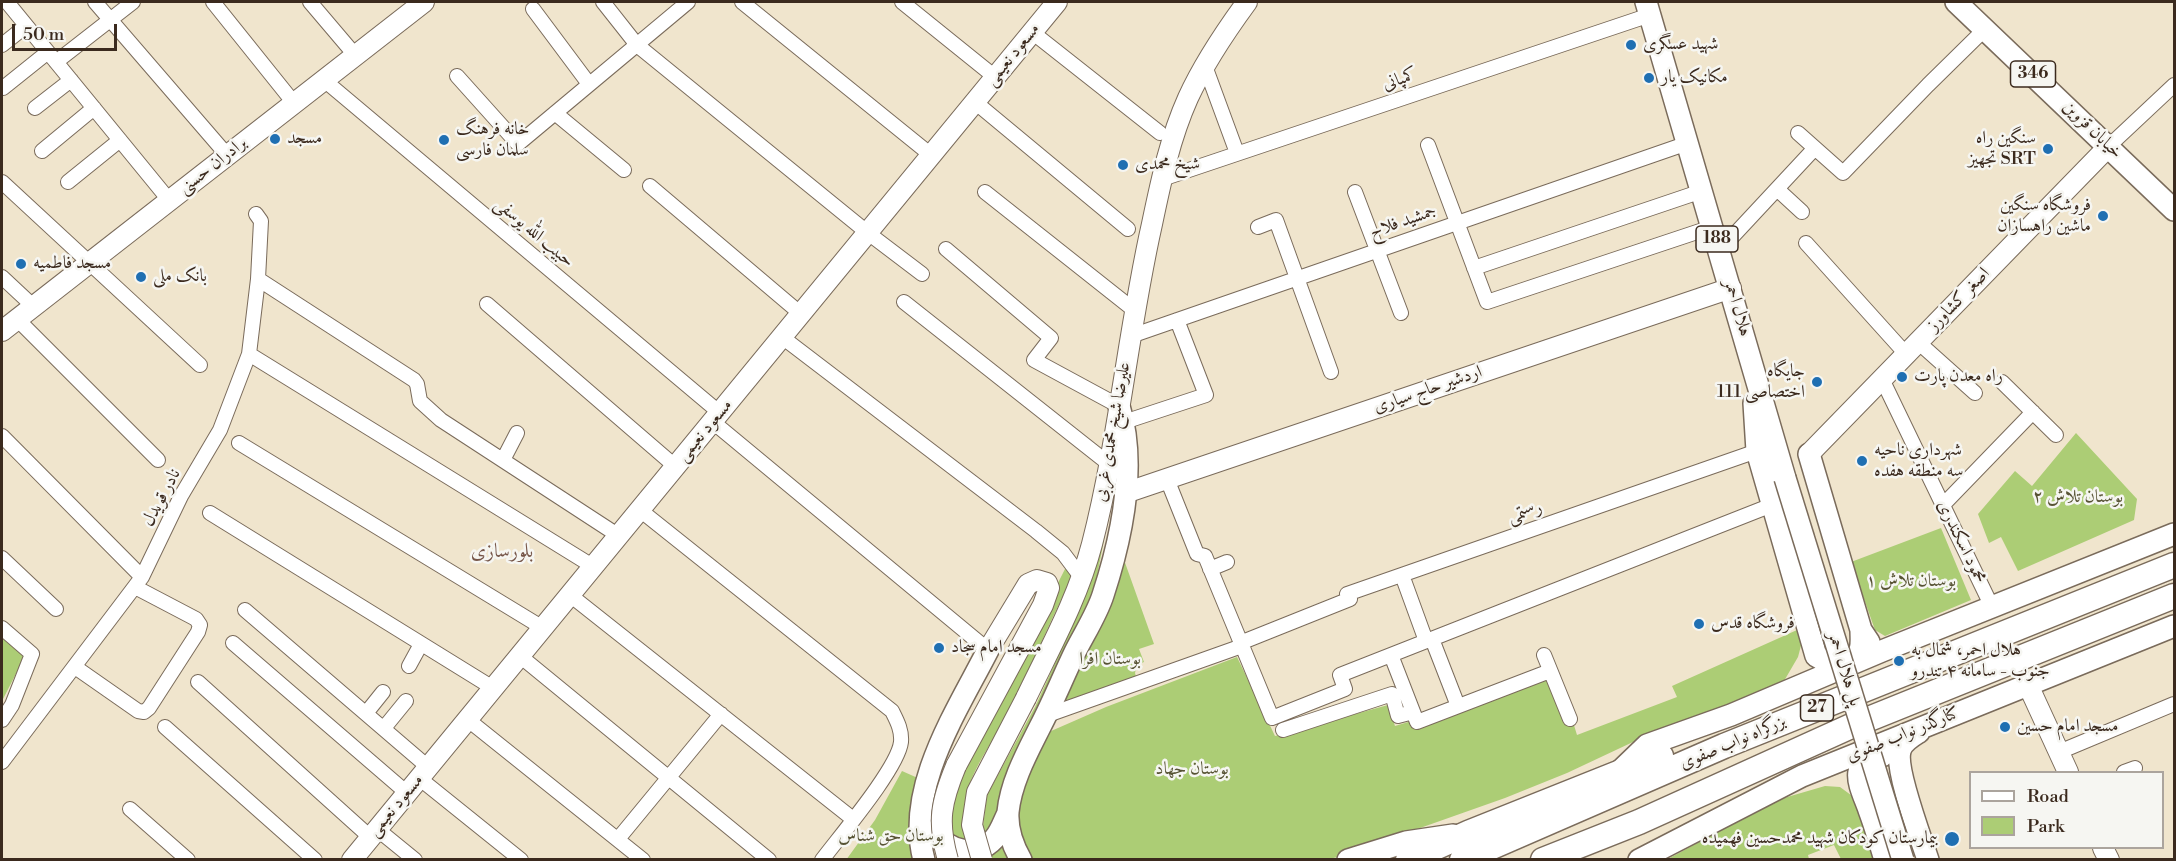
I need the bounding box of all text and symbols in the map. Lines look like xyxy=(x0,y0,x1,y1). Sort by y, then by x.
scale bar xyxy=(15,12,120,50)
street label: مسعود نعیمی xyxy=(981,19,1045,91)
text: 50 m xyxy=(23,23,64,46)
place label: شهید عسگری xyxy=(1643,34,1719,56)
marker: شهید عسگری xyxy=(1624,38,1638,52)
road number: 346 xyxy=(2010,61,2056,87)
street label: کمپانی xyxy=(1380,64,1420,96)
place label: مکانیک یار xyxy=(1661,67,1728,89)
marker: مکانیک یار xyxy=(1642,71,1656,85)
street label: خیابان قزوین xyxy=(2058,96,2126,164)
place label: خانه فرهنگ سلمان فارسی xyxy=(456,119,529,162)
place label: مسجد xyxy=(287,128,322,150)
place label: سنگین راه تجهیز SRT xyxy=(1968,128,2036,170)
marker: مسجد xyxy=(268,132,282,146)
street label: برادران حسنی xyxy=(175,133,251,199)
marker: خانه فرهنگ سلمان فارسی xyxy=(437,133,451,147)
marker: سنگین راه تجهیز SRT xyxy=(2041,142,2055,156)
place label: شیخ محمدی xyxy=(1135,154,1200,176)
marker: شیخ محمدی xyxy=(1116,158,1130,172)
street label: حبیب الله یوسفی xyxy=(490,194,578,272)
place label: فروشگاه سنگین ماشین راهسازان xyxy=(1997,195,2091,238)
street label: جمشید فلاح xyxy=(1367,200,1439,244)
marker: فروشگاه سنگین ماشین راهسازان xyxy=(2096,209,2110,223)
road number: 188 xyxy=(1696,226,1738,252)
place label: مسجد فاطمیه xyxy=(33,253,111,275)
marker: مسجد فاطمیه xyxy=(14,257,28,271)
street label: اصغر کشاورز xyxy=(1923,263,1995,337)
place label: بانک ملی xyxy=(153,266,207,288)
marker: بانک ملی xyxy=(134,270,148,284)
street label: هلال احمر xyxy=(1719,277,1755,339)
street label: علیرضا شیخ محمدی غربی xyxy=(1090,360,1136,504)
street label: اردشیر حاج سیاری xyxy=(1371,361,1485,419)
place label: جایگاه اختصاصی 111 xyxy=(1717,361,1805,404)
place label: راه معدن پارت xyxy=(1914,366,2003,388)
marker: راه معدن پارت xyxy=(1895,370,1909,384)
marker: جایگاه اختصاصی 111 xyxy=(1810,375,1824,389)
street label: مسعود نعیمی xyxy=(673,395,737,467)
place label: شهرداری ناحیه سه منطقه هفده xyxy=(1874,440,1963,482)
marker: شهرداری ناحیه سه منطقه هفده xyxy=(1855,454,1869,468)
street label: نادر قویدل xyxy=(138,466,186,530)
park label: بوستان تلاش ۲ xyxy=(2033,487,2123,509)
street label: رستمی xyxy=(1505,497,1545,529)
street label: محمود اسکندری xyxy=(1932,497,1990,587)
district label: بلورسازی xyxy=(471,540,533,564)
park label: بوستان تلاش ۱ xyxy=(1866,571,1956,593)
place label: فروشگاه قدس xyxy=(1711,613,1795,635)
marker: فروشگاه قدس xyxy=(1692,617,1706,631)
street label: پل هلال احمر xyxy=(1822,629,1866,709)
place label: مسجد امام سجاد xyxy=(951,637,1042,659)
place label: هلال احمر، شمال به جنوب - سامانه ۴ تندرو xyxy=(1911,640,2050,682)
marker: مسجد امام سجاد xyxy=(932,641,946,655)
park label: بوستان افرا xyxy=(1079,649,1141,671)
marker: هلال احمر، شمال به جنوب - سامانه ۴ تندرو xyxy=(1892,654,1906,668)
road number: 27 xyxy=(1800,695,1834,721)
street label: کنارگذر نواب صفوی xyxy=(1843,703,1963,767)
street label: بزرگراه نواب صفوی xyxy=(1677,711,1789,775)
place label: مسجد امام حسین xyxy=(2017,716,2119,738)
marker: مسجد امام حسین xyxy=(1998,720,2012,734)
park label: بوستان جهاد xyxy=(1155,759,1229,781)
street label: مسعود نعیمی xyxy=(364,770,428,842)
legend xyxy=(1969,771,2164,849)
text: Road xyxy=(2027,785,2069,808)
text: Park xyxy=(2027,815,2064,838)
park label: بوستان حق شناس xyxy=(838,826,944,848)
place label: بیمارستان کودکان شهید محمدحسین فهمیده xyxy=(1702,828,1938,850)
marker: بیمارستان کودکان شهید محمدحسین فهمیده xyxy=(1943,830,1961,848)

